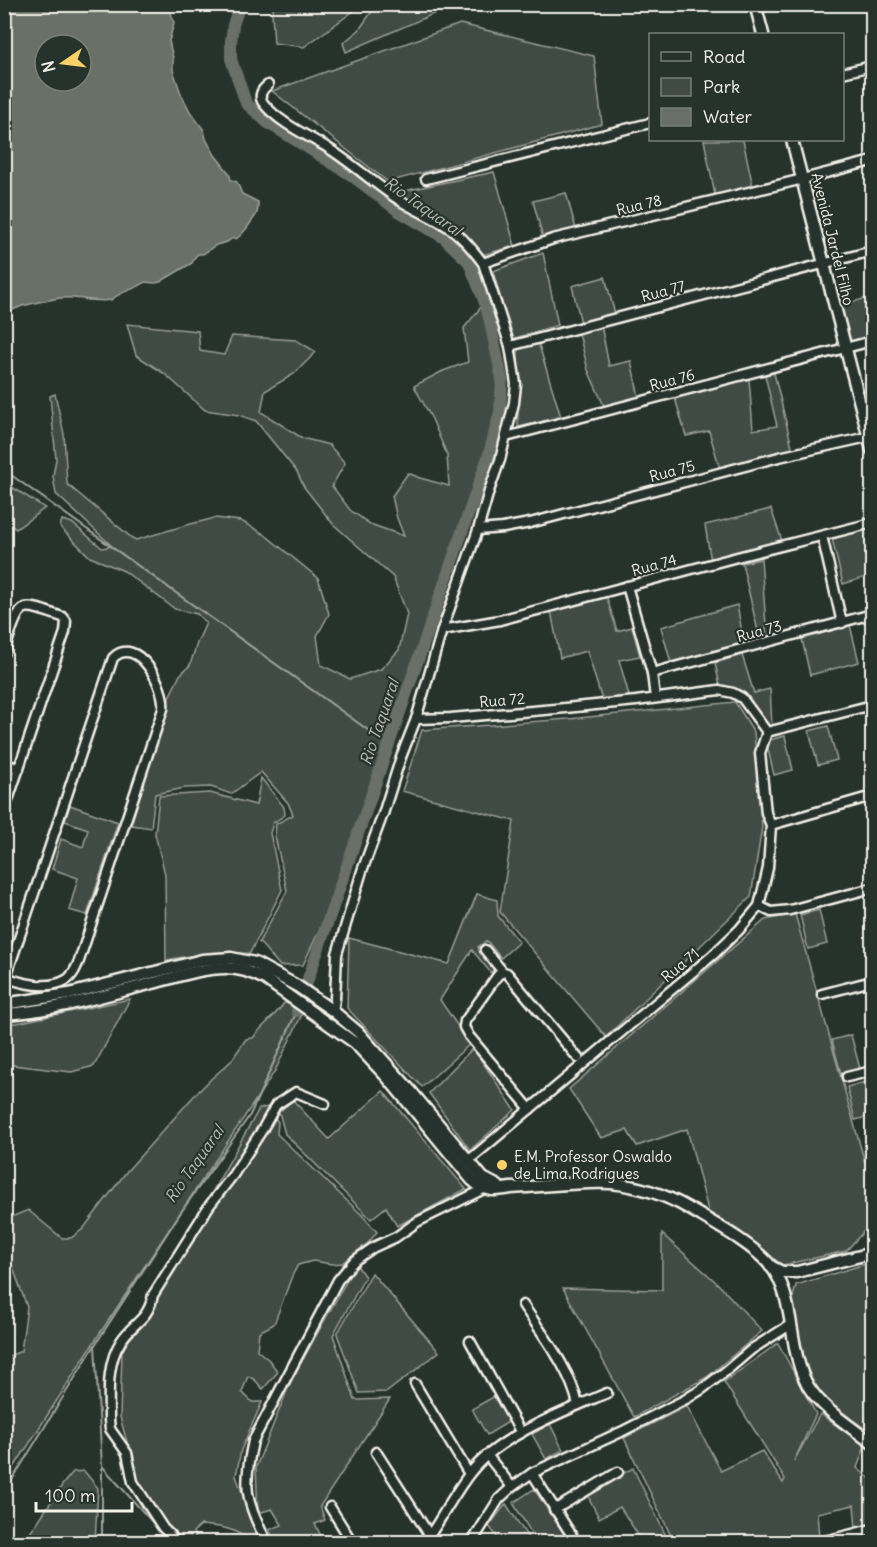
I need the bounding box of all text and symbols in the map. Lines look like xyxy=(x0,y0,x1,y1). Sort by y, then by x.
north arrow xyxy=(33,33,93,93)
legend xyxy=(649,33,844,141)
text: Road xyxy=(703,45,746,68)
text: N xyxy=(37,59,59,74)
text: Park xyxy=(703,75,740,98)
text: Water xyxy=(703,105,753,128)
street label: Avenida Jardel Filho xyxy=(807,171,859,307)
water label: Rio Taquaral xyxy=(381,172,467,241)
street label: Rua 78 xyxy=(614,191,664,219)
street label: Rua 77 xyxy=(639,276,687,306)
street label: Rua 76 xyxy=(647,365,697,395)
street label: Rua 75 xyxy=(647,456,697,486)
street label: Rua 74 xyxy=(629,550,679,580)
street label: Rua 73 xyxy=(734,616,784,646)
water label: Rio Taquaral xyxy=(355,674,404,767)
street label: Rua 72 xyxy=(478,689,526,711)
street label: Rua 71 xyxy=(657,944,703,986)
water label: Rio Taquaral xyxy=(160,1120,229,1206)
place label: E.M. Professor Oswaldo de Lima Rodrigues xyxy=(514,1147,672,1183)
marker: E.M. Professor Oswaldo de Lima Rodrigues xyxy=(495,1158,509,1172)
scale bar xyxy=(36,1475,132,1513)
text: 100 m xyxy=(45,1484,96,1507)

